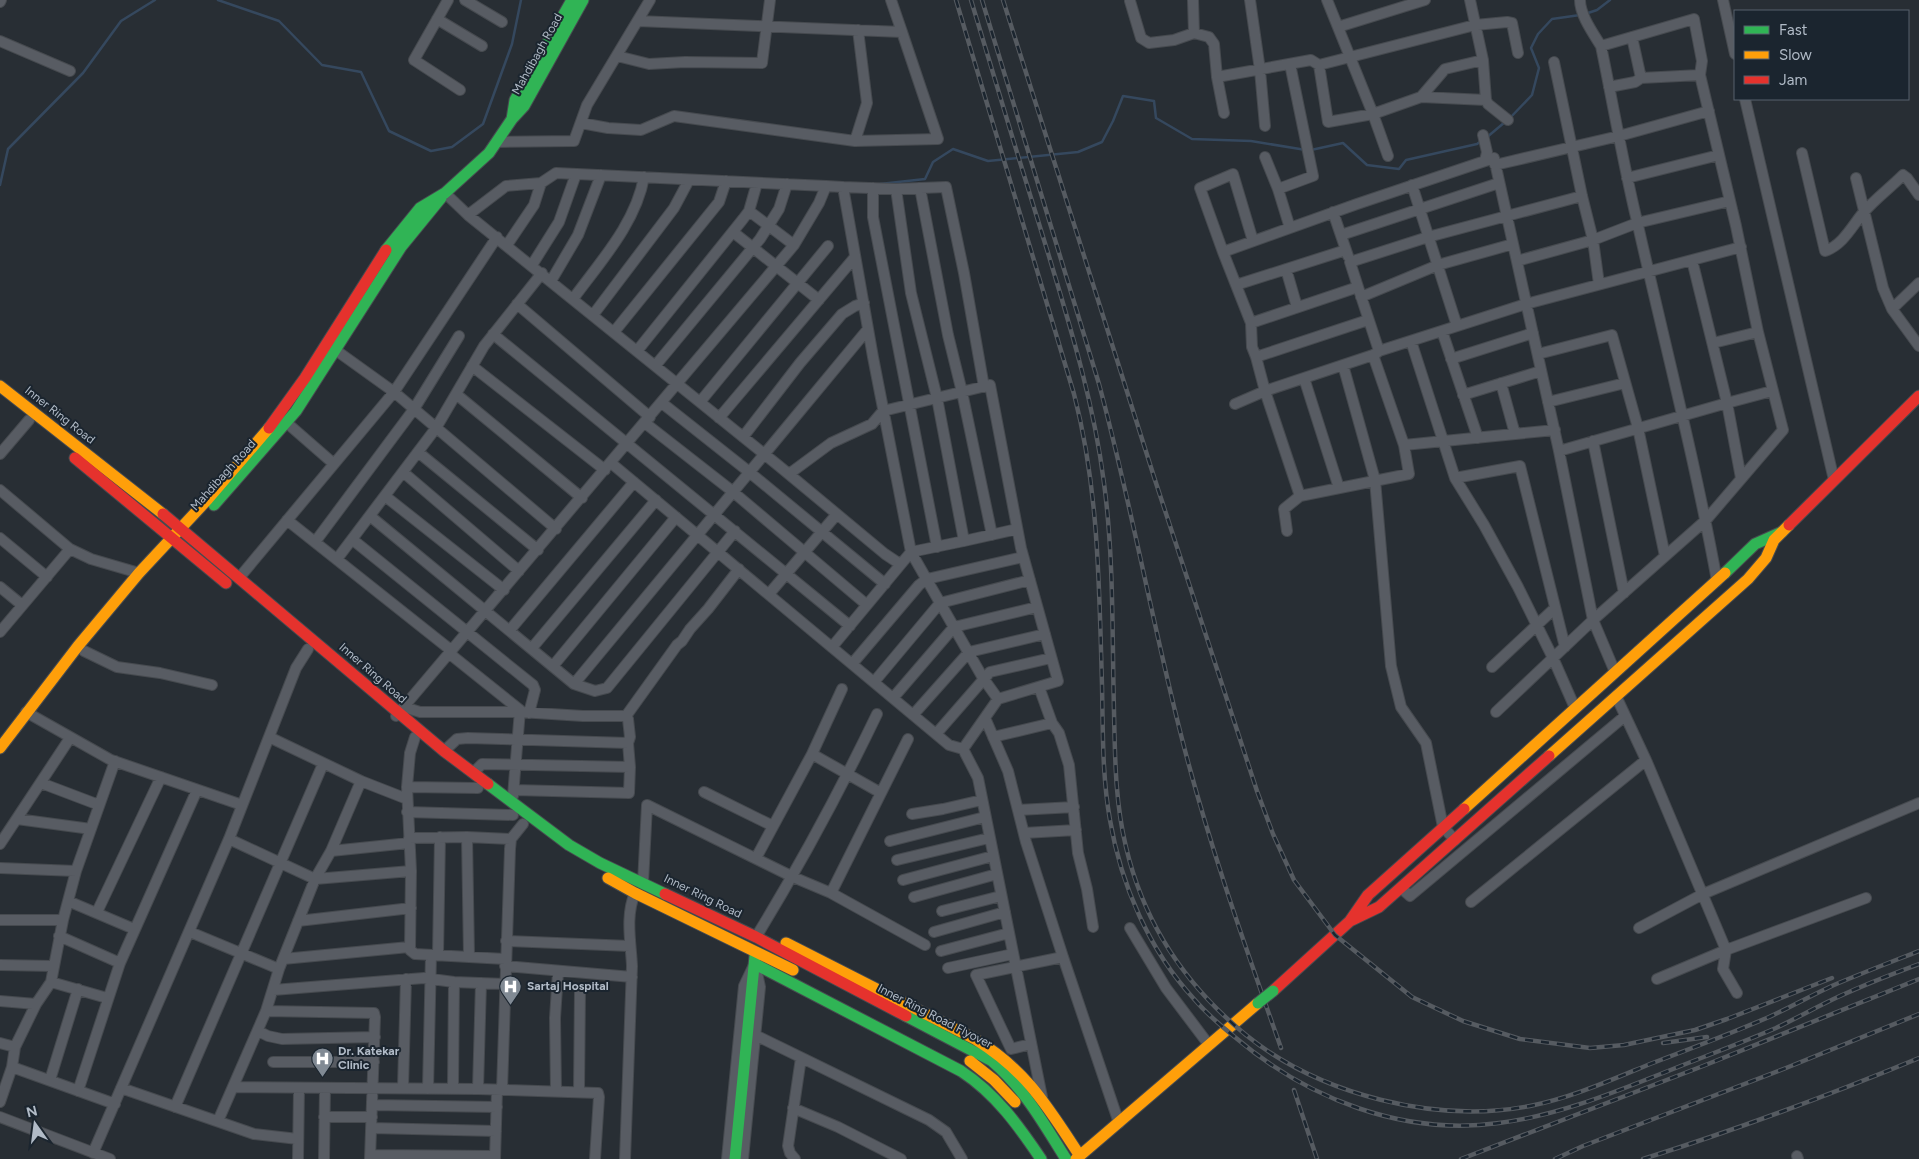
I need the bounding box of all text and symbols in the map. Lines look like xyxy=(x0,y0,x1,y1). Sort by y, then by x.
legend xyxy=(1734,10,1909,100)
street label: Mahdibagh Road xyxy=(509,11,565,97)
text: Fast xyxy=(1779,21,1808,39)
text: Slow xyxy=(1779,46,1812,64)
text: Jam xyxy=(1779,71,1807,89)
street label: Inner Ring Road xyxy=(22,383,98,447)
street label: Mahdibagh Road xyxy=(188,437,258,513)
street label: Inner Ring Road xyxy=(336,640,410,706)
street label: Inner Ring Road xyxy=(662,871,744,921)
hospital icon: Sartaj Hospital xyxy=(499,974,523,1005)
place label: Sartaj Hospital xyxy=(527,979,609,993)
street label: Inner Ring Road Flyover xyxy=(875,981,995,1051)
place label: Dr. Katekar Clinic xyxy=(338,1044,400,1072)
hospital icon: Dr. Katekar Clinic xyxy=(310,1046,334,1077)
north arrow xyxy=(10,1099,60,1149)
text: N xyxy=(25,1102,39,1121)

